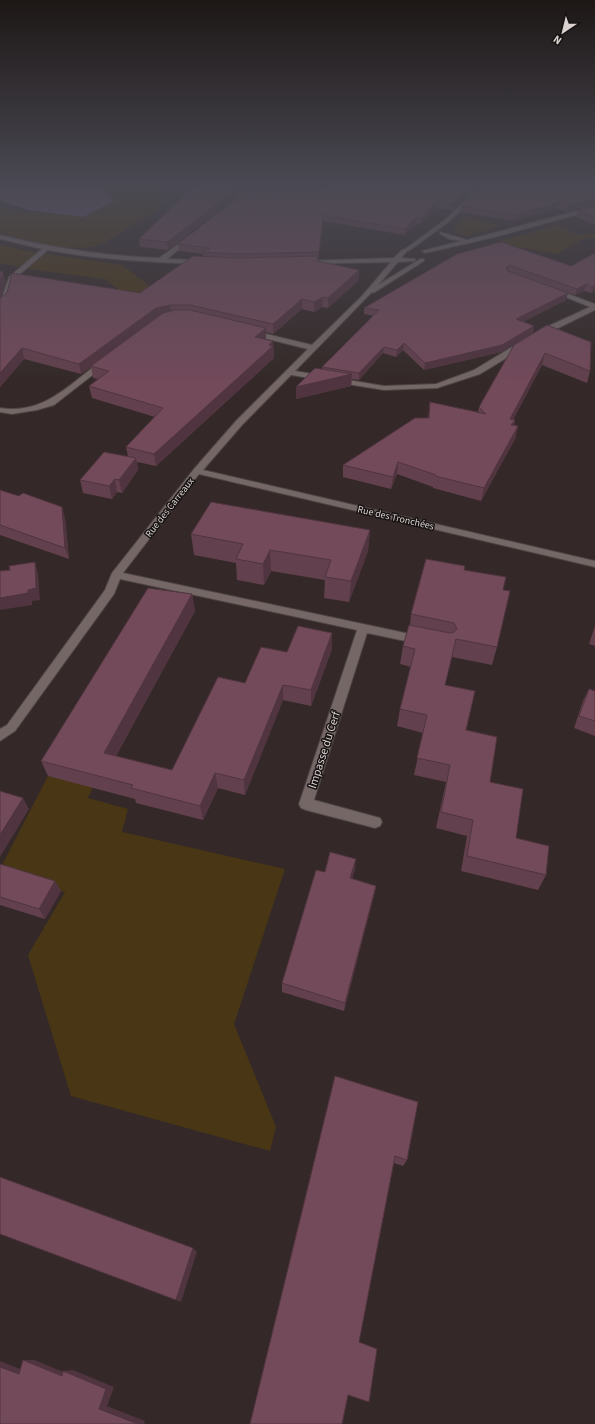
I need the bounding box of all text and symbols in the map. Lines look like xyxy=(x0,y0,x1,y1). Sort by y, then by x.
north arrow xyxy=(543,12,583,52)
text: N xyxy=(550,32,565,48)
street label: Rue des Carreaux xyxy=(142,474,198,540)
street label: Rue des Tronchées xyxy=(356,502,435,534)
street label: Impasse du Cerf xyxy=(304,709,345,791)

